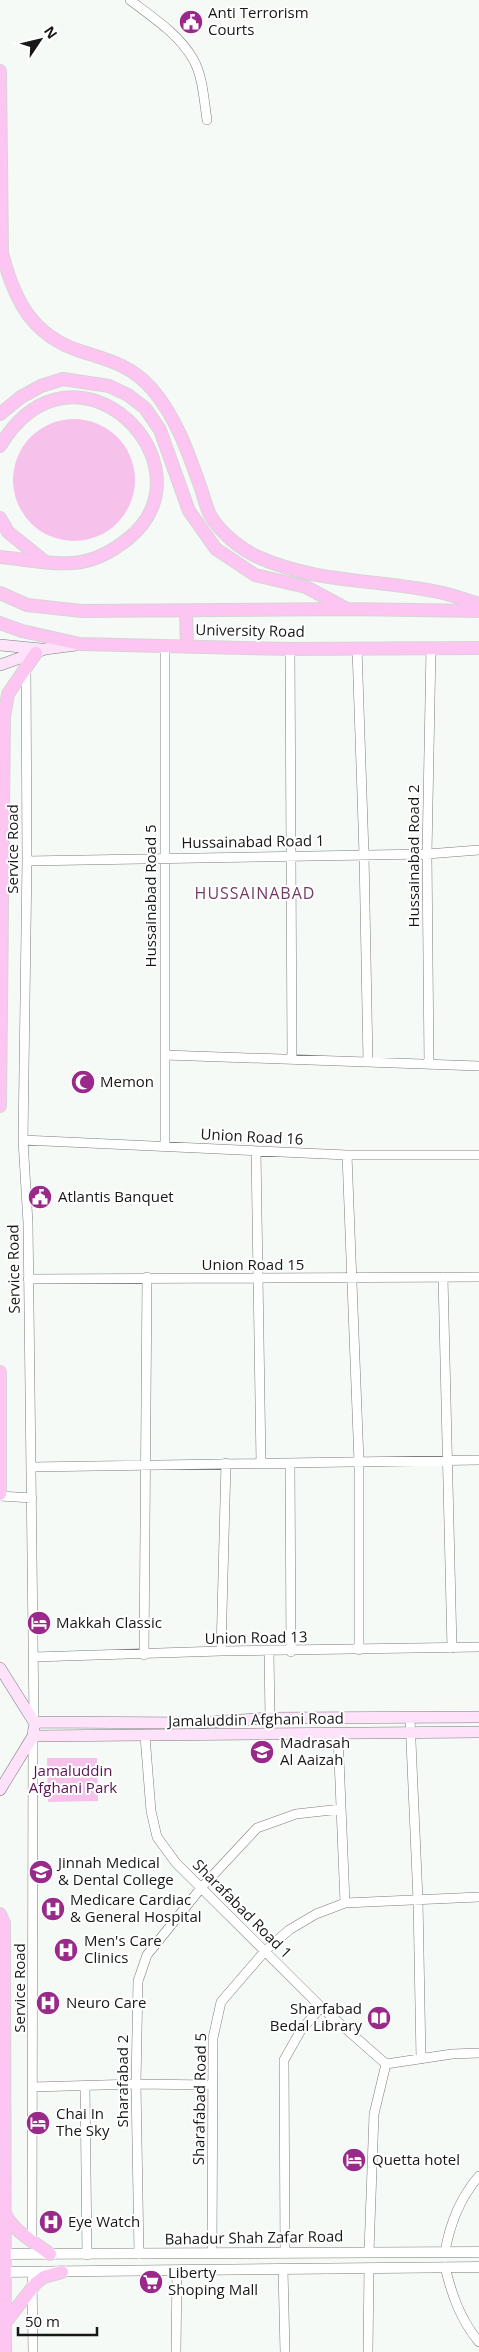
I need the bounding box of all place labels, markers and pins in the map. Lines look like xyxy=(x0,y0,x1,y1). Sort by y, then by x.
place label: Anti Terrorism Courts xyxy=(208,2,309,39)
public building icon: Anti Terrorism Courts xyxy=(178,9,204,35)
mosque icon: Memon xyxy=(70,1069,96,1095)
place label: Memon xyxy=(100,1071,154,1091)
public building icon: Atlantis Banquet xyxy=(27,1184,53,1210)
place label: Atlantis Banquet xyxy=(58,1186,174,1206)
hotel icon: Makkah Classic xyxy=(26,1610,52,1636)
place label: Makkah Classic xyxy=(56,1612,162,1632)
place label: Madrasah Al Aaizah xyxy=(280,1732,350,1769)
school or university icon: Madrasah Al Aaizah xyxy=(249,1739,275,1765)
place label: Jinnah Medical & Dental College xyxy=(56,1852,174,1889)
school or university icon: Jinnah Medical & Dental College xyxy=(28,1859,54,1885)
place label: Medicare Cardiac & General Hospital xyxy=(70,1889,202,1926)
hospital icon: Medicare Cardiac & General Hospital xyxy=(40,1896,66,1922)
place label: Men's Care Clinics xyxy=(84,1930,162,1967)
hospital icon: Men's Care Clinics xyxy=(53,1937,79,1963)
hospital icon: Neuro Care xyxy=(35,1990,61,2016)
place label: Neuro Care xyxy=(66,1992,146,2012)
place label: Sharfabad Bedal Library xyxy=(270,1998,362,2035)
library icon: Sharfabad Bedal Library xyxy=(366,2005,392,2031)
place label: Chai In The Sky xyxy=(56,2103,110,2140)
hotel icon: Chai In The Sky xyxy=(25,2110,51,2136)
hotel icon: Quetta hotel xyxy=(341,2147,367,2173)
place label: Quetta hotel xyxy=(372,2149,460,2169)
hospital icon: Eye Watch xyxy=(38,2209,64,2235)
place label: Eye Watch xyxy=(68,2211,140,2231)
place label: Liberty Shoping Mall xyxy=(168,2262,258,2299)
supermarket icon: Liberty Shoping Mall xyxy=(138,2269,164,2295)

